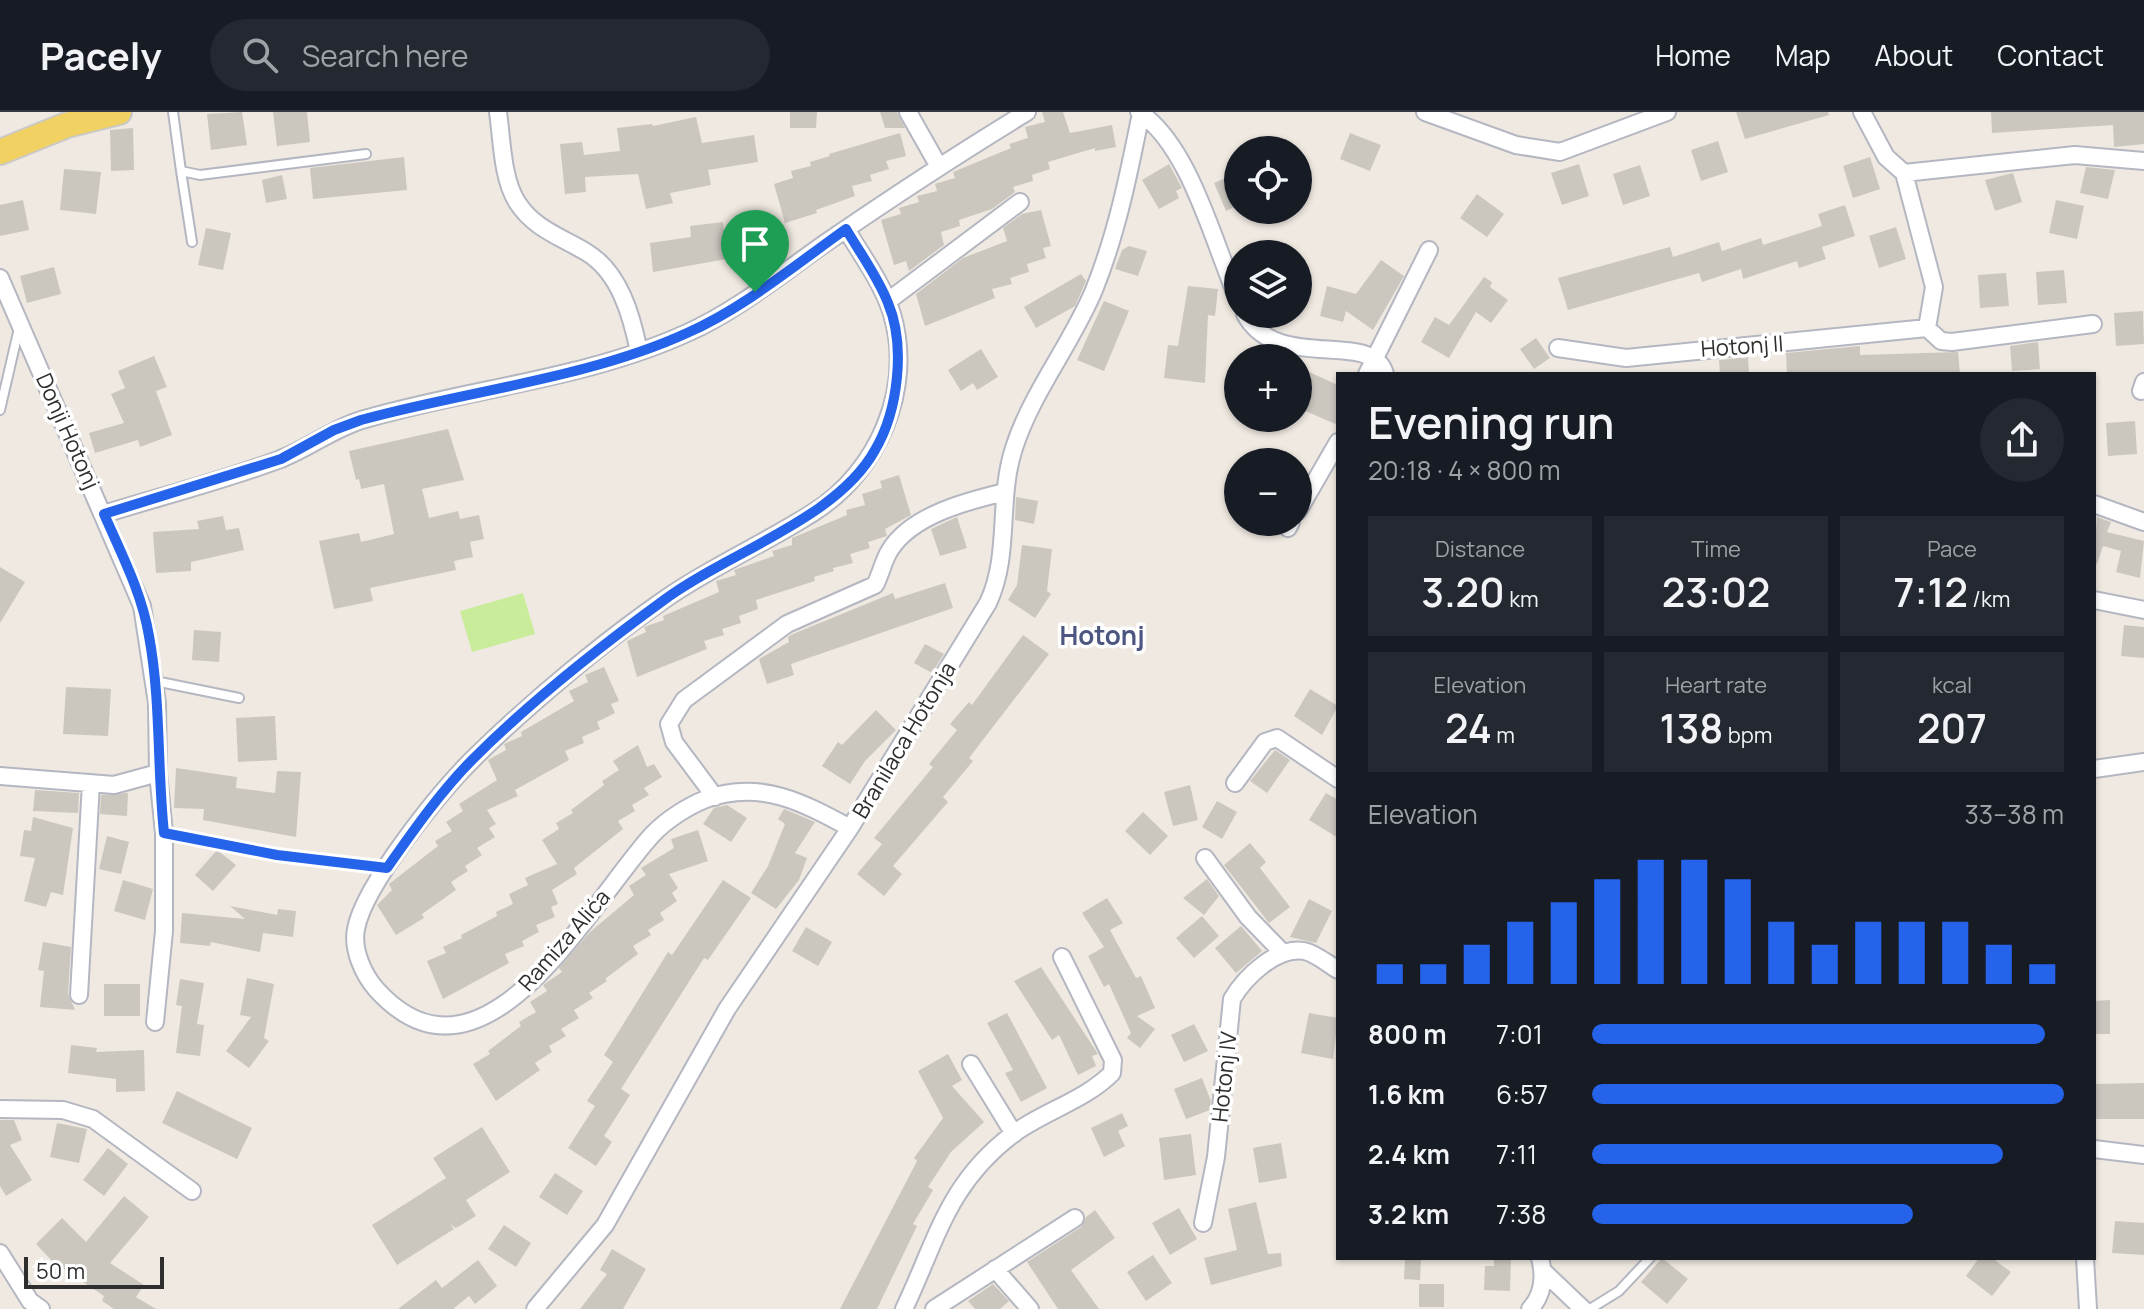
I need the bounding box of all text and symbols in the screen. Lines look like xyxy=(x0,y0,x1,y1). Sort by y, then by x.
search box xyxy=(210,19,770,91)
text: Pacely xyxy=(40,29,162,81)
icon: search xyxy=(238,33,282,77)
text: Search here xyxy=(302,35,469,76)
text: Home xyxy=(1655,36,1731,74)
text: Map xyxy=(1775,36,1831,74)
text: About xyxy=(1875,36,1953,74)
text: Contact xyxy=(1997,36,2104,74)
map controls xyxy=(1224,136,1312,536)
button: locate xyxy=(1224,136,1312,224)
pin xyxy=(721,210,789,292)
icon: arrive xyxy=(733,222,777,266)
button: layers xyxy=(1224,240,1312,328)
street label: Hotonj II xyxy=(1700,328,1784,364)
button: + xyxy=(1224,344,1312,432)
street label: Donji Hotonj xyxy=(29,368,107,494)
text: Evening run xyxy=(1368,392,1614,452)
button: share xyxy=(1980,398,2064,482)
button: − xyxy=(1224,448,1312,536)
text: 20:18 · 4 × 800 m xyxy=(1368,452,1560,488)
text: Distance xyxy=(1435,534,1525,564)
text: Time xyxy=(1691,534,1741,564)
text: Pace xyxy=(1927,534,1977,564)
text: 3.20 xyxy=(1421,564,1505,619)
text: 23:02 xyxy=(1662,564,1770,619)
text: 7:12 xyxy=(1894,564,1968,619)
text: km xyxy=(1505,584,1539,614)
text: /km xyxy=(1968,584,2010,614)
district label: Hotonj xyxy=(1059,617,1145,653)
street label: Branilaca Hotonja xyxy=(845,656,963,824)
text: Elevation xyxy=(1434,670,1526,700)
text: Heart rate xyxy=(1665,670,1767,700)
text: kcal xyxy=(1932,670,1972,700)
text: 24 xyxy=(1445,700,1492,755)
text: 138 xyxy=(1660,700,1723,755)
text: 207 xyxy=(1917,700,1987,755)
text: m xyxy=(1492,720,1515,750)
text: bpm xyxy=(1723,720,1772,750)
text: Elevation xyxy=(1368,796,1478,832)
text: 33–38 m xyxy=(1964,796,2064,832)
street label: Ramiza Alića xyxy=(511,883,617,997)
text: 800 m xyxy=(1368,1016,1447,1052)
text: 7:01 xyxy=(1496,1016,1543,1052)
street label: Hotonj IV xyxy=(1204,1030,1244,1124)
text: 1.6 km xyxy=(1368,1076,1445,1112)
text: 6:57 xyxy=(1496,1076,1548,1112)
text: 2.4 km xyxy=(1368,1136,1450,1172)
text: 7:11 xyxy=(1496,1136,1537,1172)
text: 3.2 km xyxy=(1368,1196,1449,1232)
text: 7:38 xyxy=(1496,1196,1546,1232)
scale bar xyxy=(24,1253,164,1289)
text: 50 m xyxy=(36,1256,85,1286)

